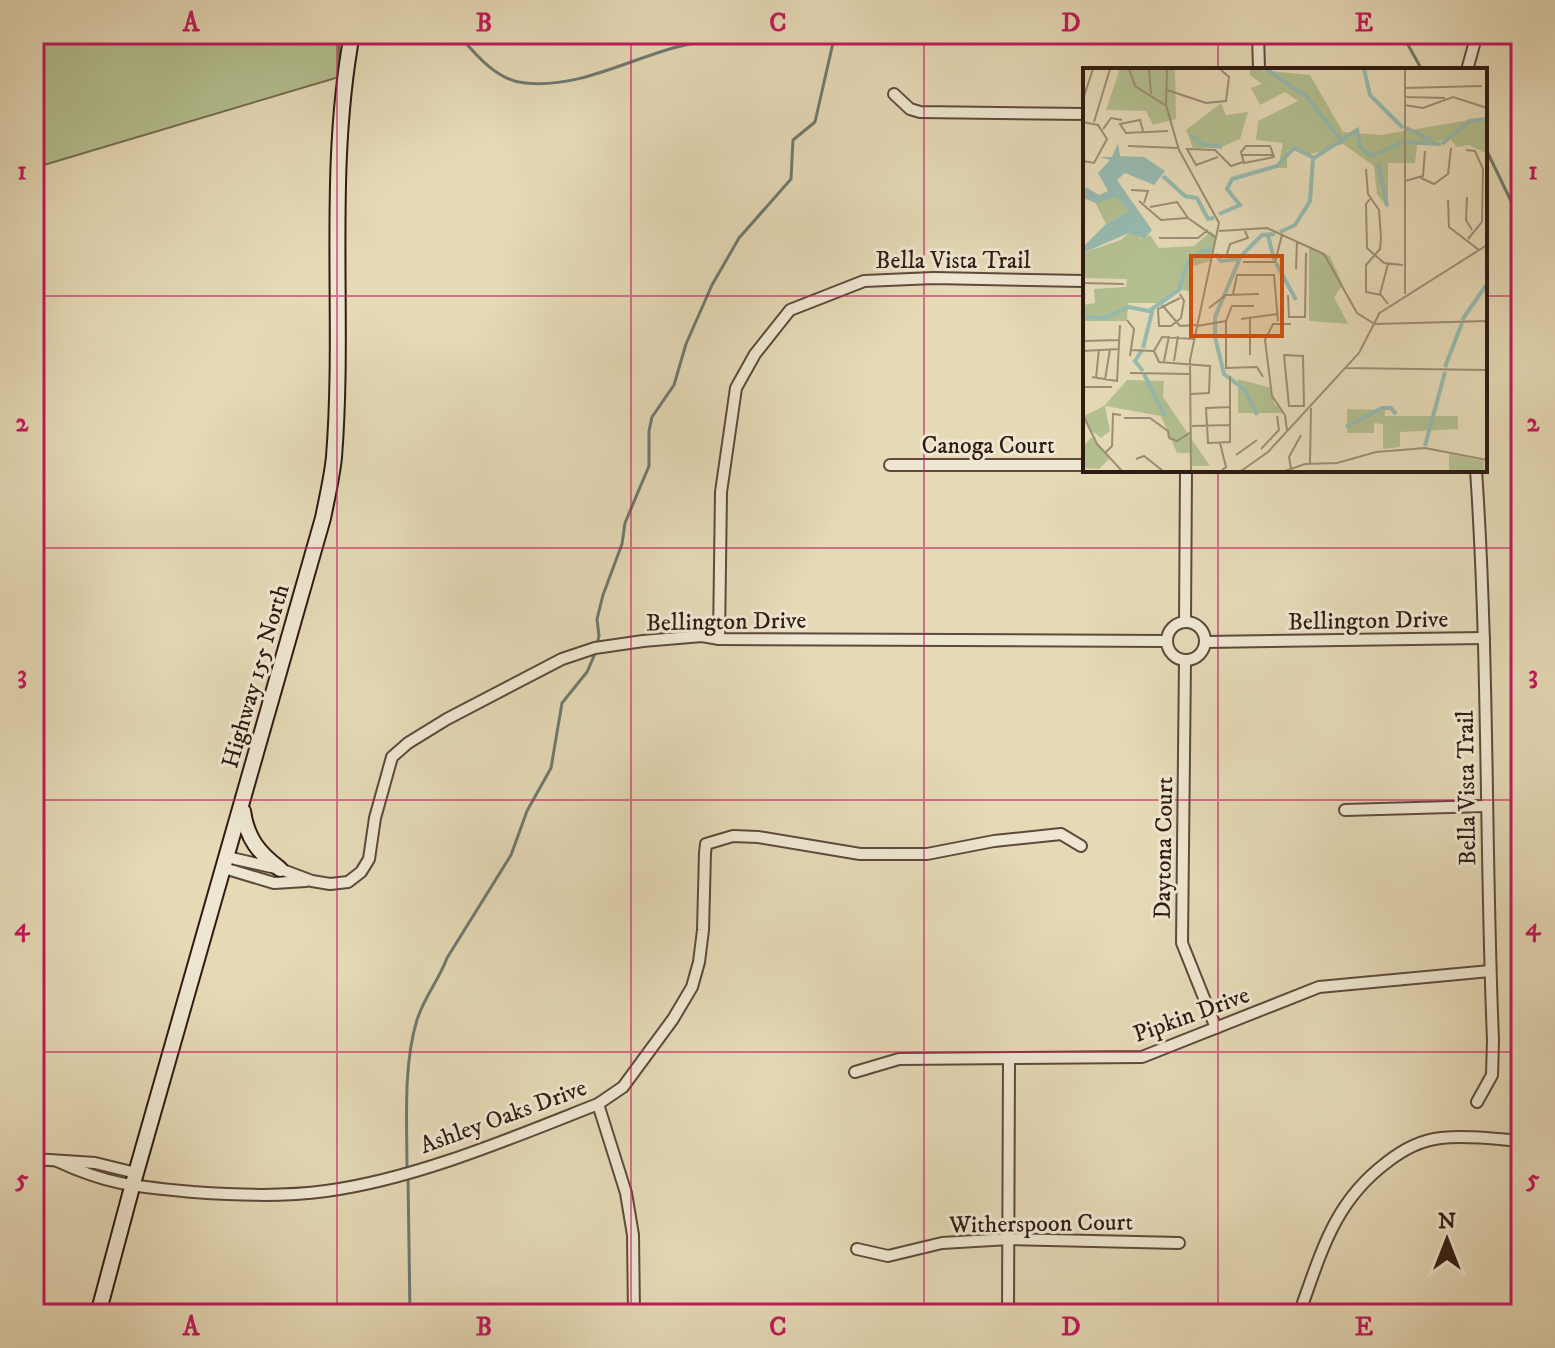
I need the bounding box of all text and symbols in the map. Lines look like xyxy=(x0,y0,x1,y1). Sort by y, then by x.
text: A xyxy=(182,7,201,40)
text: B xyxy=(476,7,492,40)
text: C xyxy=(769,7,787,40)
text: D xyxy=(1061,7,1081,40)
text: E xyxy=(1355,7,1373,40)
inset map xyxy=(1083,68,1487,472)
text: 1 xyxy=(17,155,27,188)
text: 1 xyxy=(1528,155,1538,188)
street label: Bella Vista Trail xyxy=(875,246,1031,276)
text: 2 xyxy=(16,407,30,440)
text: 2 xyxy=(1527,407,1541,440)
street label: Canoga Court xyxy=(921,431,1055,461)
street label: Highway 155 North xyxy=(215,580,297,772)
street label: Bellington Drive xyxy=(1288,605,1449,637)
street label: Bellington Drive xyxy=(646,606,807,638)
text: 3 xyxy=(17,659,27,692)
text: 3 xyxy=(1528,659,1538,692)
street label: Bella Vista Trail xyxy=(1451,709,1483,866)
street label: Daytona Court xyxy=(1148,776,1180,919)
text: 4 xyxy=(15,911,31,944)
text: 4 xyxy=(1526,911,1542,944)
street label: Pipkin Drive xyxy=(1129,980,1254,1050)
street label: Ashley Oaks Drive xyxy=(416,1073,591,1161)
text: 5 xyxy=(15,1163,29,1196)
text: 5 xyxy=(1526,1163,1540,1196)
north arrow xyxy=(1407,1200,1487,1280)
street label: Witherspoon Court xyxy=(948,1207,1134,1241)
text: N xyxy=(1438,1208,1456,1235)
text: A xyxy=(182,1311,201,1344)
text: B xyxy=(476,1311,492,1344)
text: C xyxy=(769,1311,787,1344)
text: D xyxy=(1061,1311,1081,1344)
text: E xyxy=(1355,1311,1373,1344)

